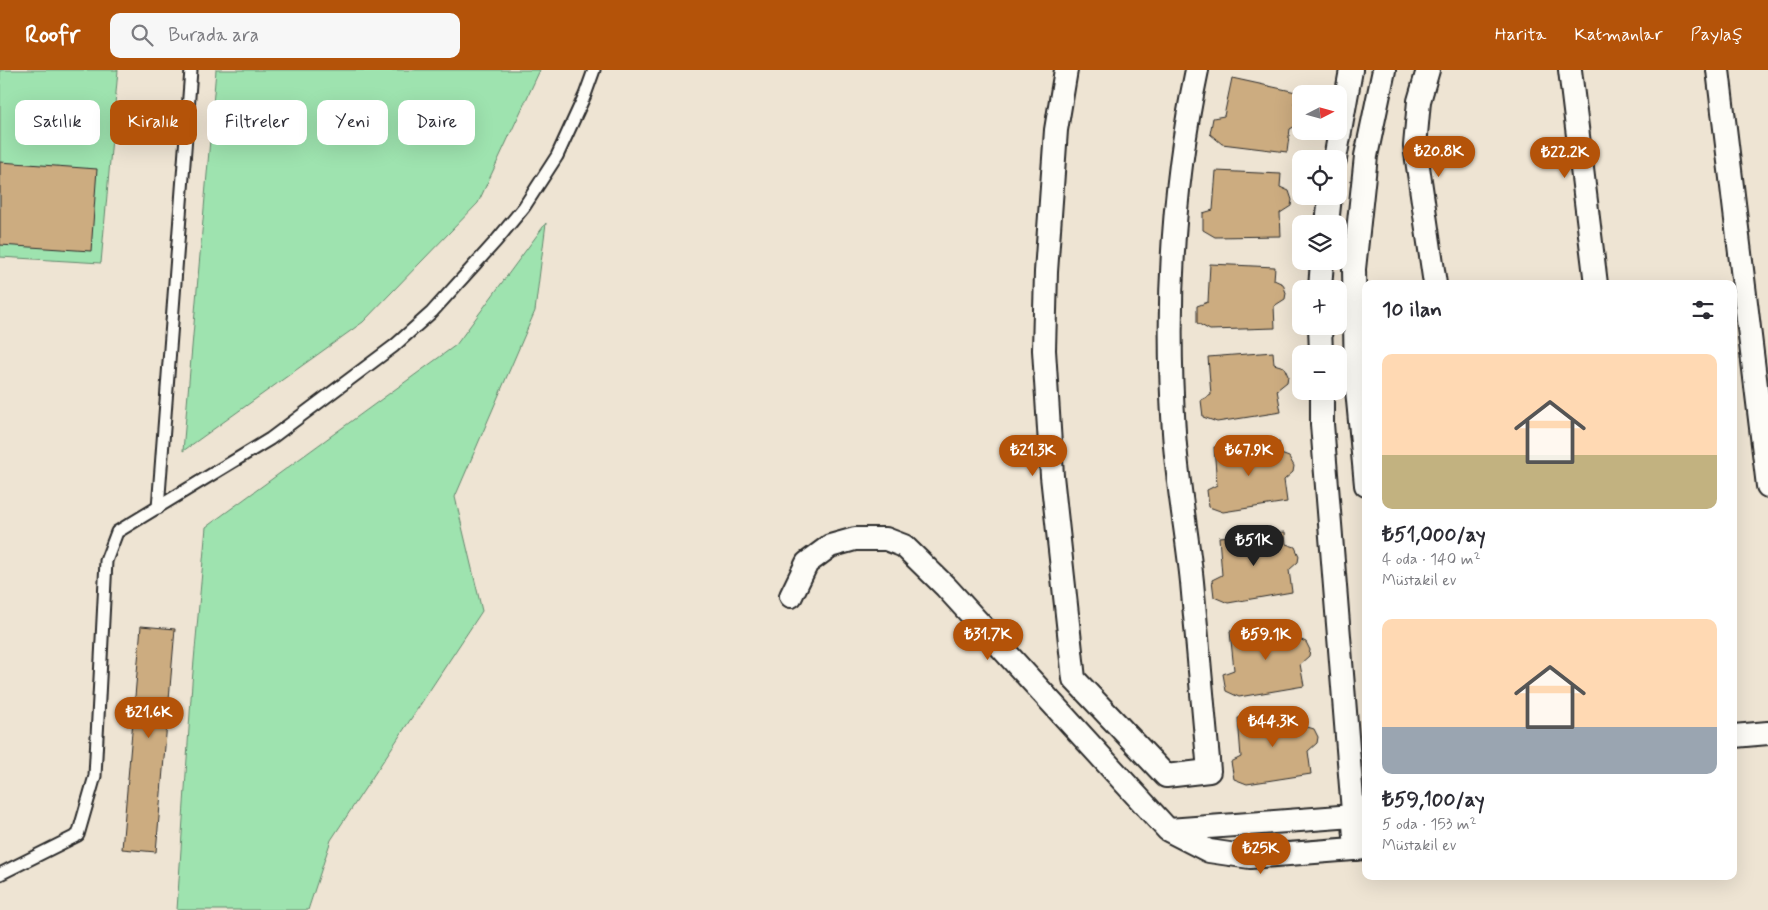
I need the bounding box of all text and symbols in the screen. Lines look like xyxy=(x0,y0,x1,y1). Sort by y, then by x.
search box xyxy=(110,13,460,58)
text: Roofr xyxy=(25,20,80,51)
icon: search xyxy=(128,21,156,49)
text: Burada ara xyxy=(168,23,259,48)
text: Harita xyxy=(1495,23,1546,47)
text: Katmanlar xyxy=(1574,23,1663,47)
text: Paylaş xyxy=(1691,23,1743,47)
north arrow xyxy=(1292,85,1348,140)
map controls xyxy=(1292,85,1347,400)
chip: Satılık xyxy=(15,100,100,145)
chip: Kiralık xyxy=(110,100,197,145)
chip: Filtreler xyxy=(207,100,307,145)
chip: Yeni xyxy=(317,100,388,145)
chip: Daire xyxy=(398,100,475,145)
pin: ₺20.8K xyxy=(1398,136,1480,178)
pin: ₺22.2K xyxy=(1524,136,1606,179)
text: ₺20.8K xyxy=(1414,141,1464,162)
text: ₺22.2K xyxy=(1541,142,1589,163)
button: locate xyxy=(1292,150,1347,205)
button: layers xyxy=(1292,215,1347,270)
button: + xyxy=(1292,280,1347,335)
text: 10 ilan xyxy=(1382,296,1442,324)
icon: filters xyxy=(1689,296,1717,324)
button: − xyxy=(1292,345,1347,400)
icon: home xyxy=(1505,387,1595,477)
pin: ₺21.3K xyxy=(992,434,1074,477)
pin: ₺67.9K xyxy=(1208,434,1290,477)
text: ₺21.3K xyxy=(1010,440,1056,461)
text: ₺67.9K xyxy=(1225,440,1273,461)
text: ₺51,000/ay xyxy=(1382,521,1486,549)
pin: ₺51K xyxy=(1224,524,1284,567)
text: ₺51K xyxy=(1236,530,1272,551)
text: 4 oda · 140 m² xyxy=(1382,549,1481,570)
text: Müstakil ev xyxy=(1382,570,1456,591)
pin: ₺31.7K xyxy=(947,618,1029,661)
pin: ₺59.1K xyxy=(1225,618,1307,661)
text: ₺31.7K xyxy=(964,624,1012,645)
text: ₺59.1K xyxy=(1241,624,1291,645)
icon: home xyxy=(1505,652,1595,742)
pin: ₺21.6K xyxy=(108,696,190,739)
text: ₺21.6K xyxy=(126,702,172,723)
pin: ₺44.3K xyxy=(1232,706,1314,748)
text: ₺44.3K xyxy=(1248,711,1298,732)
text: ₺59,100/ay xyxy=(1382,786,1485,814)
text: 5 oda · 153 m² xyxy=(1382,814,1477,835)
pin: ₺25K xyxy=(1231,832,1291,875)
text: Müstakil ev xyxy=(1382,835,1456,856)
text: ₺25K xyxy=(1243,838,1279,859)

